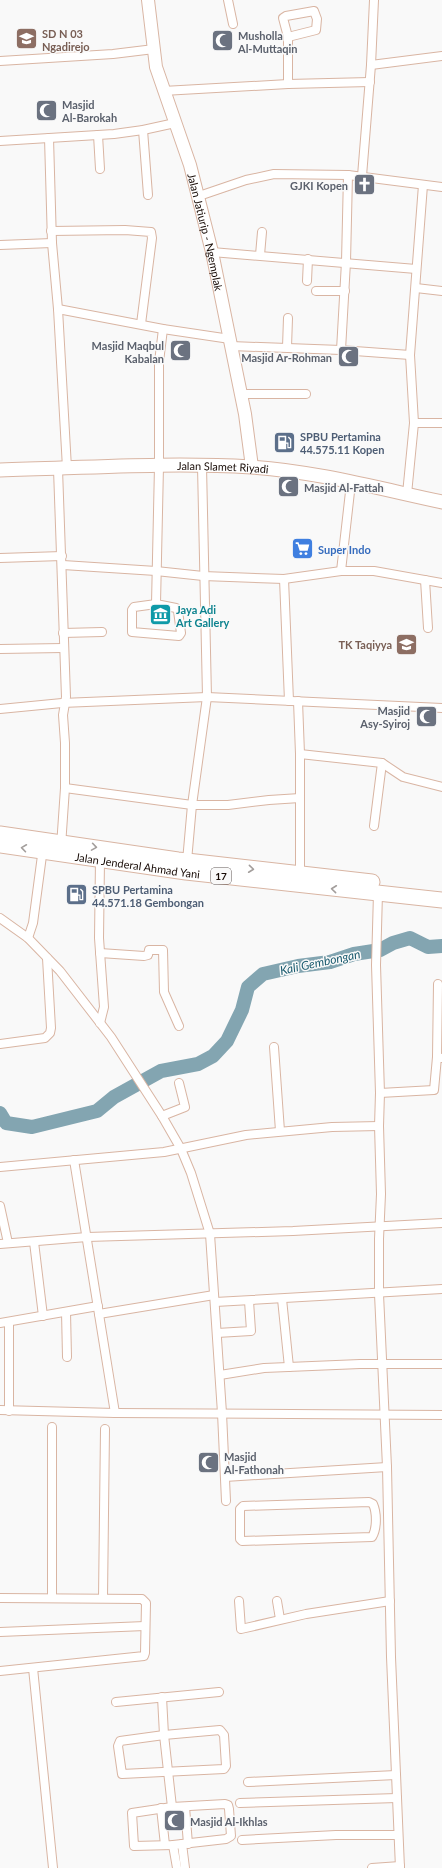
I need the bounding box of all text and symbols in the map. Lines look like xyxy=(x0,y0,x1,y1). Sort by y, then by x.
school or university icon: SD N 03 Ngadirejo xyxy=(14,26,40,52)
place label: SD N 03 Ngadirejo xyxy=(42,27,90,53)
mosque icon: Musholla Al-Muttaqin xyxy=(210,28,236,54)
place label: Musholla Al-Muttaqin xyxy=(237,29,298,55)
mosque icon: Masjid Al-Barokah xyxy=(33,97,59,123)
place label: Masjid Al-Barokah xyxy=(61,98,117,124)
street label: Jalan Jatiurip - Ngemplak xyxy=(186,172,226,292)
church icon: GJKI Kopen xyxy=(351,172,377,198)
place label: GJKI Kopen xyxy=(290,179,348,192)
mosque icon: Masjid Maqbul Kabalan xyxy=(167,338,193,364)
place label: Masjid Maqbul Kabalan xyxy=(92,339,164,365)
mosque icon: Masjid Ar-Rohman xyxy=(335,344,361,370)
place label: Masjid Ar-Rohman xyxy=(241,351,332,364)
fuel station icon: SPBU Pertamina 44.575.11 Kopen xyxy=(272,429,298,455)
place label: SPBU Pertamina 44.575.11 Kopen xyxy=(300,430,384,456)
street label: Jalan Slamet Riyadi xyxy=(177,459,270,475)
mosque icon: Masjid Al-Fattah xyxy=(276,474,302,500)
place label: Masjid Al-Fattah xyxy=(304,481,384,494)
supermarket icon: Super Indo xyxy=(289,536,315,562)
place label: Super Indo xyxy=(318,543,371,556)
museum icon: Jaya Adi Art Gallery xyxy=(147,602,173,628)
place label: Jaya Adi Art Gallery xyxy=(175,603,229,629)
school or university icon: TK Taqiyya xyxy=(394,631,420,657)
place label: TK Taqiyya xyxy=(338,638,392,651)
mosque icon: Masjid Asy-Syiroj xyxy=(413,703,439,729)
place label: Masjid Asy-Syiroj xyxy=(359,704,410,730)
one-way arrow xyxy=(91,843,97,851)
one-way arrow xyxy=(21,844,27,853)
street label: Jalan Jenderal Ahmad Yani xyxy=(74,849,201,880)
one-way arrow xyxy=(248,864,254,873)
road number: 17 xyxy=(211,868,231,884)
fuel station icon: SPBU Pertamina 44.571.18 Gembongan xyxy=(63,882,89,908)
place label: SPBU Pertamina 44.571.18 Gembongan xyxy=(92,883,204,909)
one-way arrow xyxy=(331,884,337,893)
water label: Kali Gembongan xyxy=(278,946,362,978)
mosque icon: Masjid Al-Fathonah xyxy=(196,1449,222,1475)
place label: Masjid Al-Fathonah xyxy=(223,1450,284,1476)
mosque icon: Masjid Al-Ikhlas xyxy=(162,1808,188,1834)
place label: Masjid Al-Ikhlas xyxy=(190,1815,268,1828)

